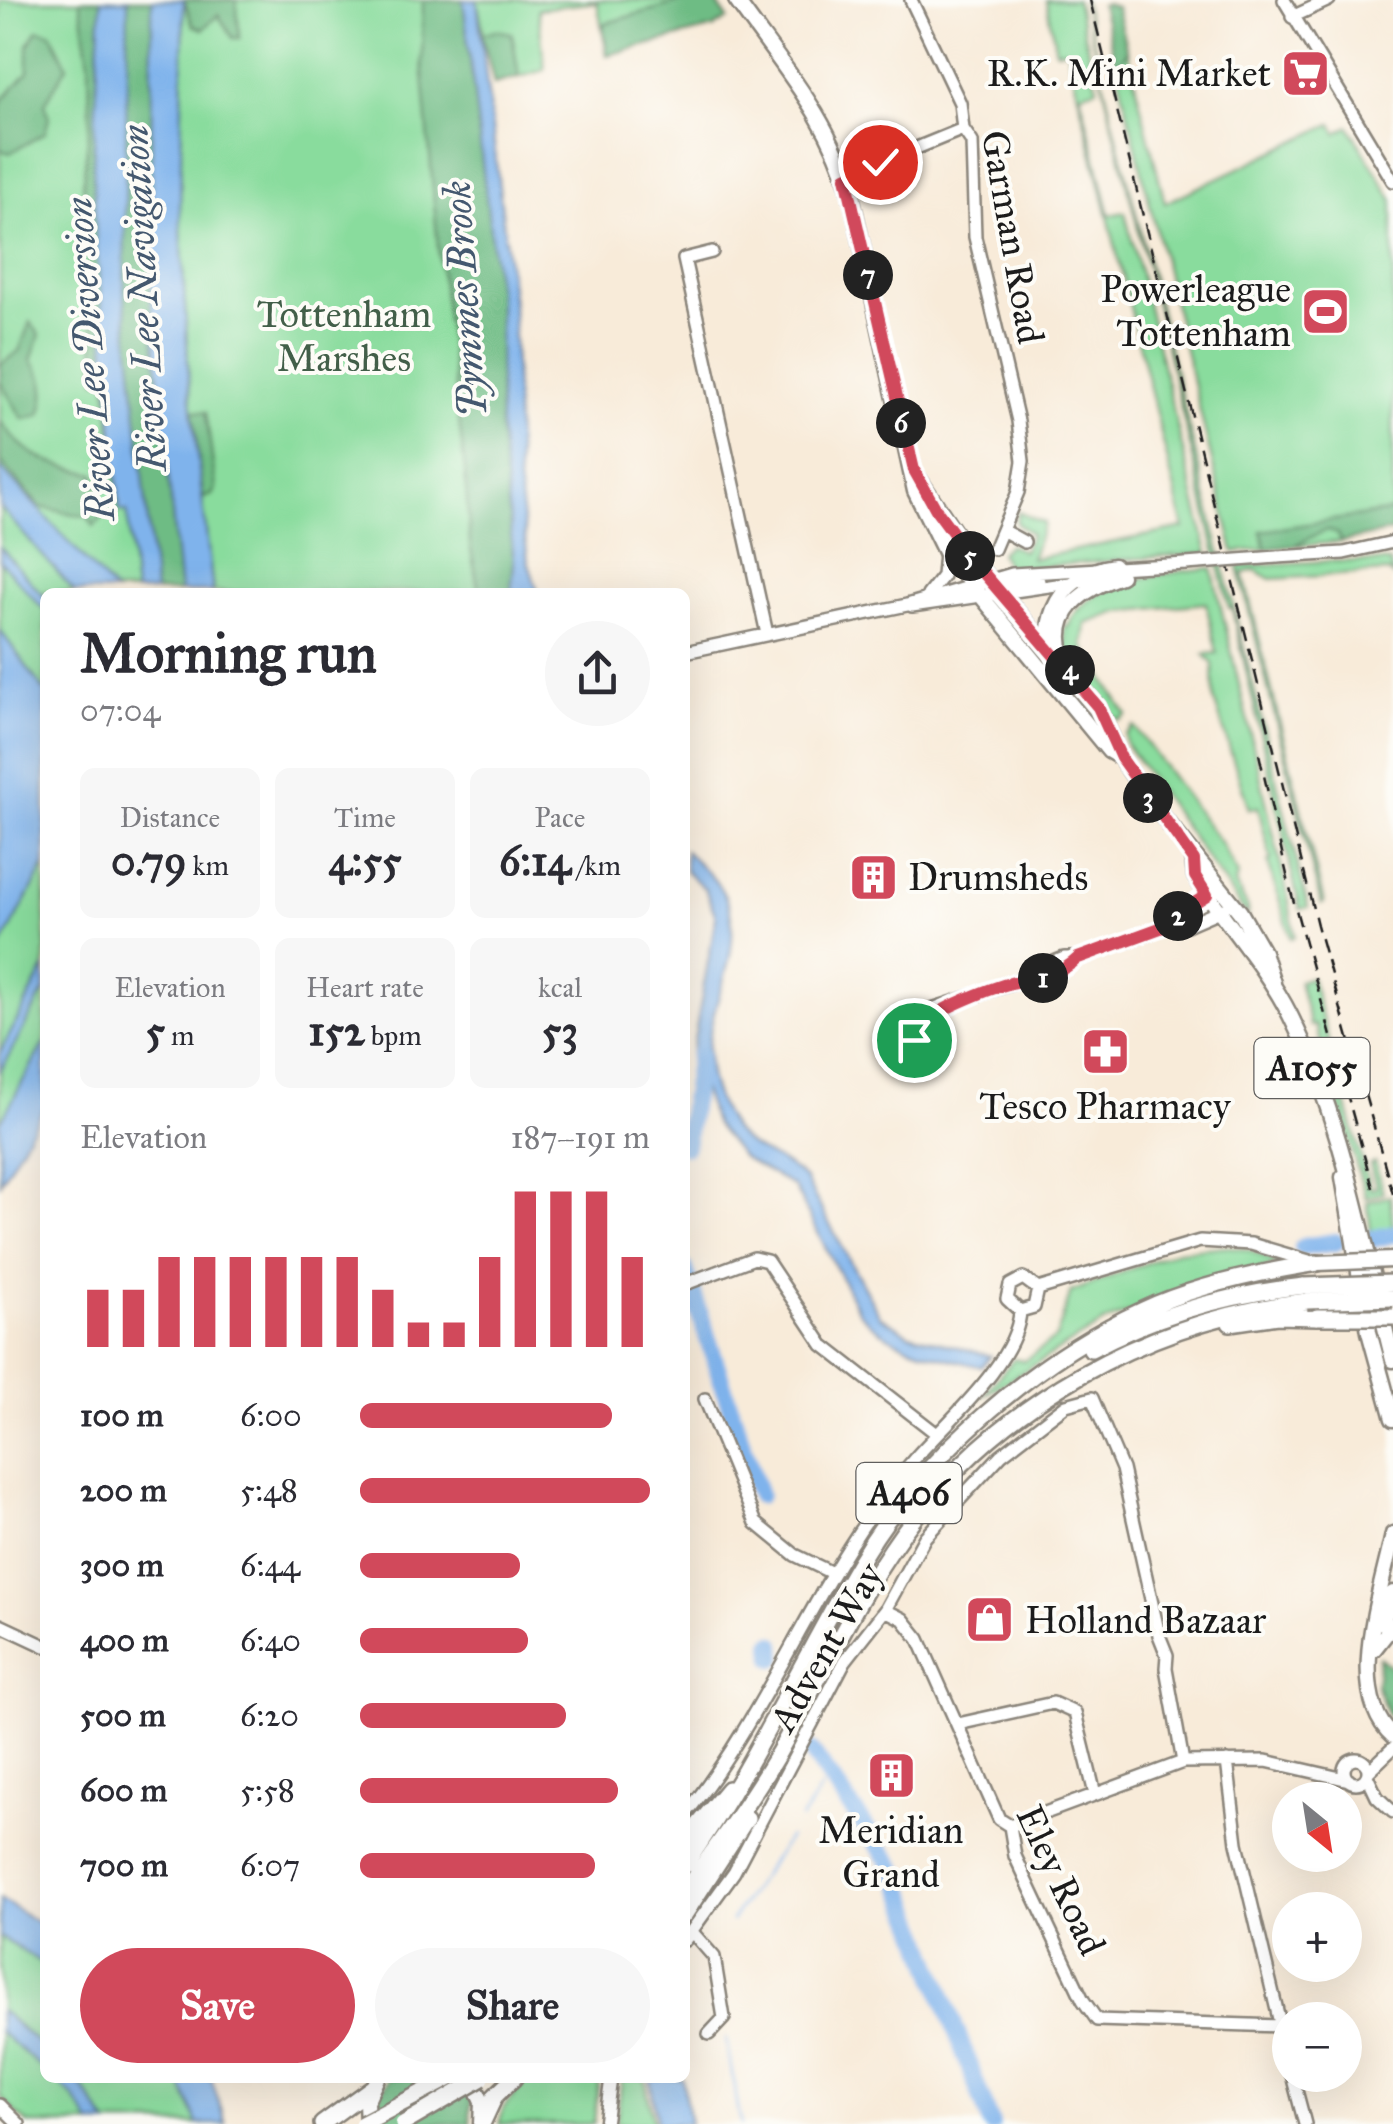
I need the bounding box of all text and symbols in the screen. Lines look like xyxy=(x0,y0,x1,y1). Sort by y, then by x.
supermarket icon: R.K. Mini Market xyxy=(1280,47,1332,99)
place label: R.K. Mini Market xyxy=(987,50,1271,96)
pin xyxy=(838,120,923,205)
water label: River Lee Navigation xyxy=(110,123,177,475)
street label: Garman Road xyxy=(972,127,1054,347)
icon: check xyxy=(853,135,908,190)
water label: Pymmes Brook xyxy=(432,179,497,419)
water label: River Lee Diversion xyxy=(54,195,125,525)
pin: 7 xyxy=(843,250,893,300)
text: 7 xyxy=(861,257,875,292)
place label: Powerleague Tottenham xyxy=(1100,266,1291,356)
sports icon: Powerleague Tottenham xyxy=(1300,285,1352,337)
park label: Tottenham Marshes xyxy=(257,291,431,381)
pin: 6 xyxy=(876,398,926,448)
text: 6 xyxy=(894,405,908,440)
pin: 5 xyxy=(945,531,995,581)
text: 5 xyxy=(963,538,977,573)
text: Morning run xyxy=(80,620,377,687)
button: share xyxy=(545,621,650,726)
pin: 4 xyxy=(1045,645,1095,695)
text: 4 xyxy=(1062,652,1078,687)
text: 07:04 xyxy=(80,691,160,730)
pin: 3 xyxy=(1123,773,1173,823)
text: 3 xyxy=(1142,780,1154,815)
text: Distance xyxy=(120,800,220,835)
text: Time xyxy=(334,800,396,835)
text: Pace xyxy=(535,800,585,835)
text: 0.79 xyxy=(111,835,187,887)
text: 4:55 xyxy=(328,835,402,887)
text: 6:14 xyxy=(499,835,571,887)
text: km xyxy=(187,848,229,883)
text: /km xyxy=(571,848,621,883)
building icon: Drumsheds xyxy=(847,851,899,903)
place label: Drumsheds xyxy=(908,854,1088,900)
pin: 2 xyxy=(1153,891,1203,941)
text: 2 xyxy=(1171,898,1185,933)
pin: 1 xyxy=(1018,953,1068,1003)
text: 1 xyxy=(1037,960,1049,995)
text: Elevation xyxy=(114,970,226,1005)
text: Heart rate xyxy=(306,970,424,1005)
text: kcal xyxy=(538,970,582,1005)
pin xyxy=(872,998,957,1083)
text: 5 xyxy=(145,1005,165,1057)
text: 152 xyxy=(308,1005,365,1057)
text: 53 xyxy=(542,1005,578,1057)
icon: arrive xyxy=(887,1013,942,1068)
text: m xyxy=(165,1018,195,1053)
text: bpm xyxy=(365,1018,422,1053)
pharmacy icon: Tesco Pharmacy xyxy=(1079,1026,1131,1078)
road number: A1055 xyxy=(1254,1038,1370,1098)
place label: Tesco Pharmacy xyxy=(979,1083,1232,1129)
text: Elevation xyxy=(80,1118,207,1157)
text: 187–191 m xyxy=(511,1118,650,1157)
text: 100 m xyxy=(80,1396,164,1435)
text: 6:00 xyxy=(240,1396,302,1435)
road number: A406 xyxy=(856,1463,962,1523)
text: 200 m xyxy=(80,1471,167,1510)
text: 5:48 xyxy=(240,1471,298,1510)
text: 300 m xyxy=(80,1546,164,1585)
text: 6:44 xyxy=(240,1546,300,1585)
street label: Advent Way xyxy=(758,1553,893,1741)
shop icon: Holland Bazaar xyxy=(964,1594,1016,1646)
place label: Holland Bazaar xyxy=(1025,1597,1267,1643)
text: 400 m xyxy=(80,1621,169,1660)
text: 6:40 xyxy=(240,1621,301,1660)
text: 500 m xyxy=(80,1696,166,1735)
text: 6:20 xyxy=(240,1696,299,1735)
building icon: Meridian Grand xyxy=(865,1750,917,1802)
text: 600 m xyxy=(80,1771,167,1810)
text: 5:58 xyxy=(240,1771,295,1810)
north arrow xyxy=(1272,1782,1362,1872)
map controls xyxy=(1272,1782,1362,2092)
street label: Eley Road xyxy=(1006,1798,1116,1962)
place label: Meridian Grand xyxy=(818,1807,964,1897)
text: 700 m xyxy=(80,1846,168,1885)
text: 6:07 xyxy=(240,1846,300,1885)
button: + xyxy=(1272,1892,1362,1982)
button: Save xyxy=(80,1948,355,2063)
button: Share xyxy=(375,1948,650,2063)
button: − xyxy=(1272,2002,1362,2092)

